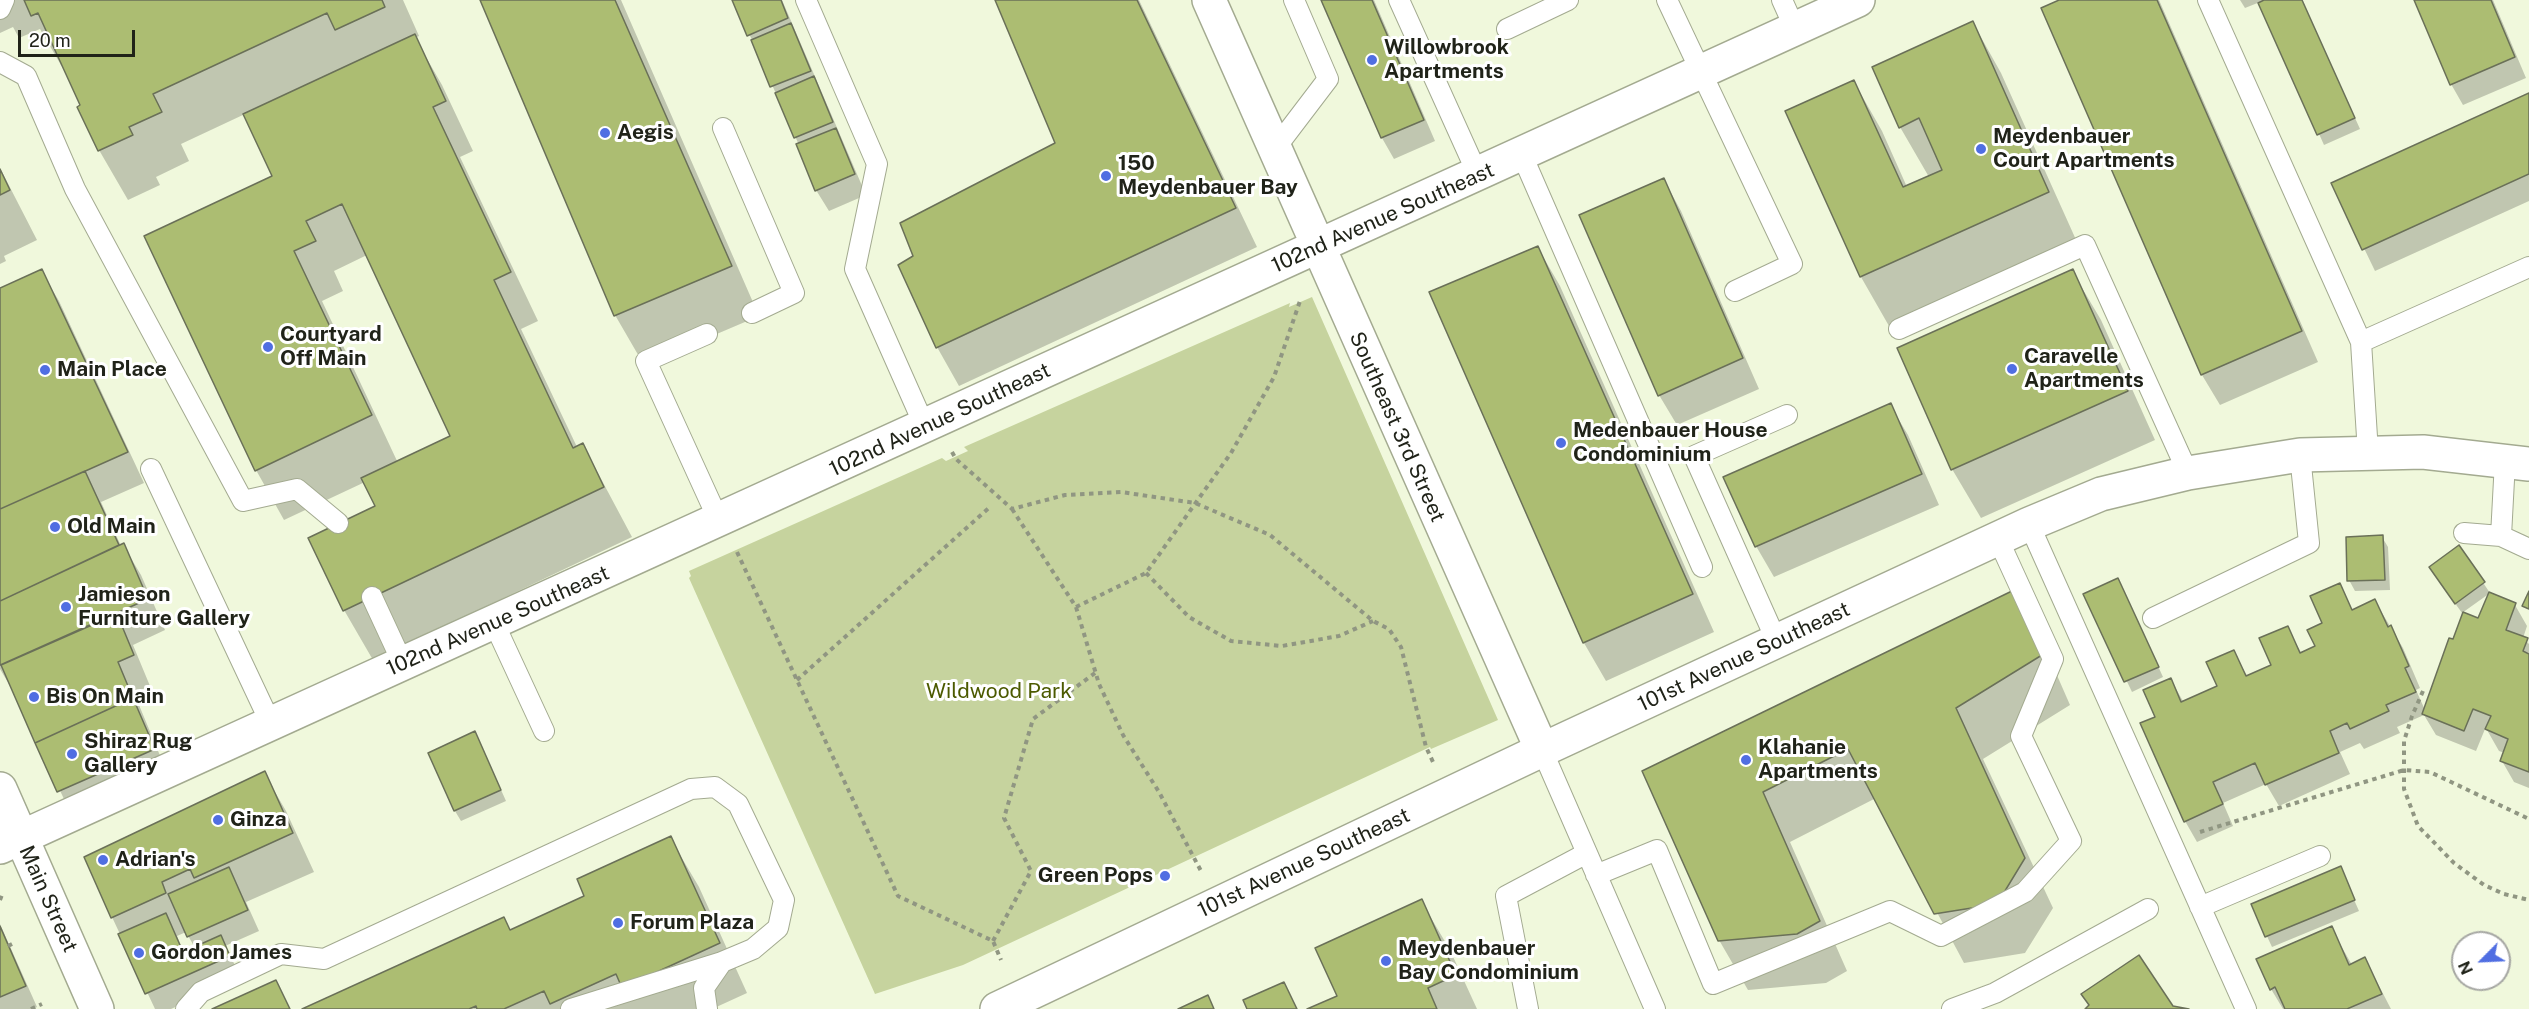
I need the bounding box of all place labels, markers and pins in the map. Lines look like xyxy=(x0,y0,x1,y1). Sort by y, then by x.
place label: Willowbrook Apartments xyxy=(1384,35,1509,85)
marker: Willowbrook Apartments xyxy=(1365,53,1379,67)
place label: Aegis xyxy=(617,120,674,146)
place label: Meydenbauer Court Apartments xyxy=(1993,124,2175,174)
marker: Aegis xyxy=(598,126,612,140)
marker: Meydenbauer Court Apartments xyxy=(1974,142,1988,156)
place label: 150 Meydenbauer Bay xyxy=(1118,151,1298,201)
marker: 150 Meydenbauer Bay xyxy=(1099,169,1113,183)
place label: Courtyard Off Main xyxy=(280,322,382,372)
marker: Courtyard Off Main xyxy=(261,340,275,354)
place label: Caravelle Apartments xyxy=(2024,344,2144,394)
place label: Main Place xyxy=(57,357,167,383)
marker: Caravelle Apartments xyxy=(2005,362,2019,376)
marker: Main Place xyxy=(38,363,52,377)
place label: Medenbauer House Condominium xyxy=(1573,418,1768,468)
marker: Medenbauer House Condominium xyxy=(1554,436,1568,450)
place label: Old Main xyxy=(67,514,156,540)
marker: Old Main xyxy=(48,520,62,534)
place label: Jamieson Furniture Gallery xyxy=(78,582,250,632)
marker: Jamieson Furniture Gallery xyxy=(59,600,73,614)
place label: Bis On Main xyxy=(46,684,164,710)
marker: Bis On Main xyxy=(27,690,41,704)
place label: Shiraz Rug Gallery xyxy=(84,729,192,779)
place label: Klahanie Apartments xyxy=(1758,735,1878,785)
marker: Shiraz Rug Gallery xyxy=(65,747,79,761)
marker: Klahanie Apartments xyxy=(1739,753,1753,767)
place label: Ginza xyxy=(230,807,287,833)
marker: Ginza xyxy=(211,813,225,827)
place label: Adrian's xyxy=(115,847,196,873)
marker: Adrian's xyxy=(96,853,110,867)
place label: Green Pops xyxy=(1038,863,1153,889)
marker: Green Pops xyxy=(1158,869,1172,883)
place label: Forum Plaza xyxy=(630,910,754,936)
marker: Forum Plaza xyxy=(611,916,625,930)
place label: Meydenbauer Bay Condominium xyxy=(1398,936,1579,986)
place label: Gordon James xyxy=(151,940,292,966)
marker: Gordon James xyxy=(132,946,146,960)
marker: Meydenbauer Bay Condominium xyxy=(1379,954,1393,968)

